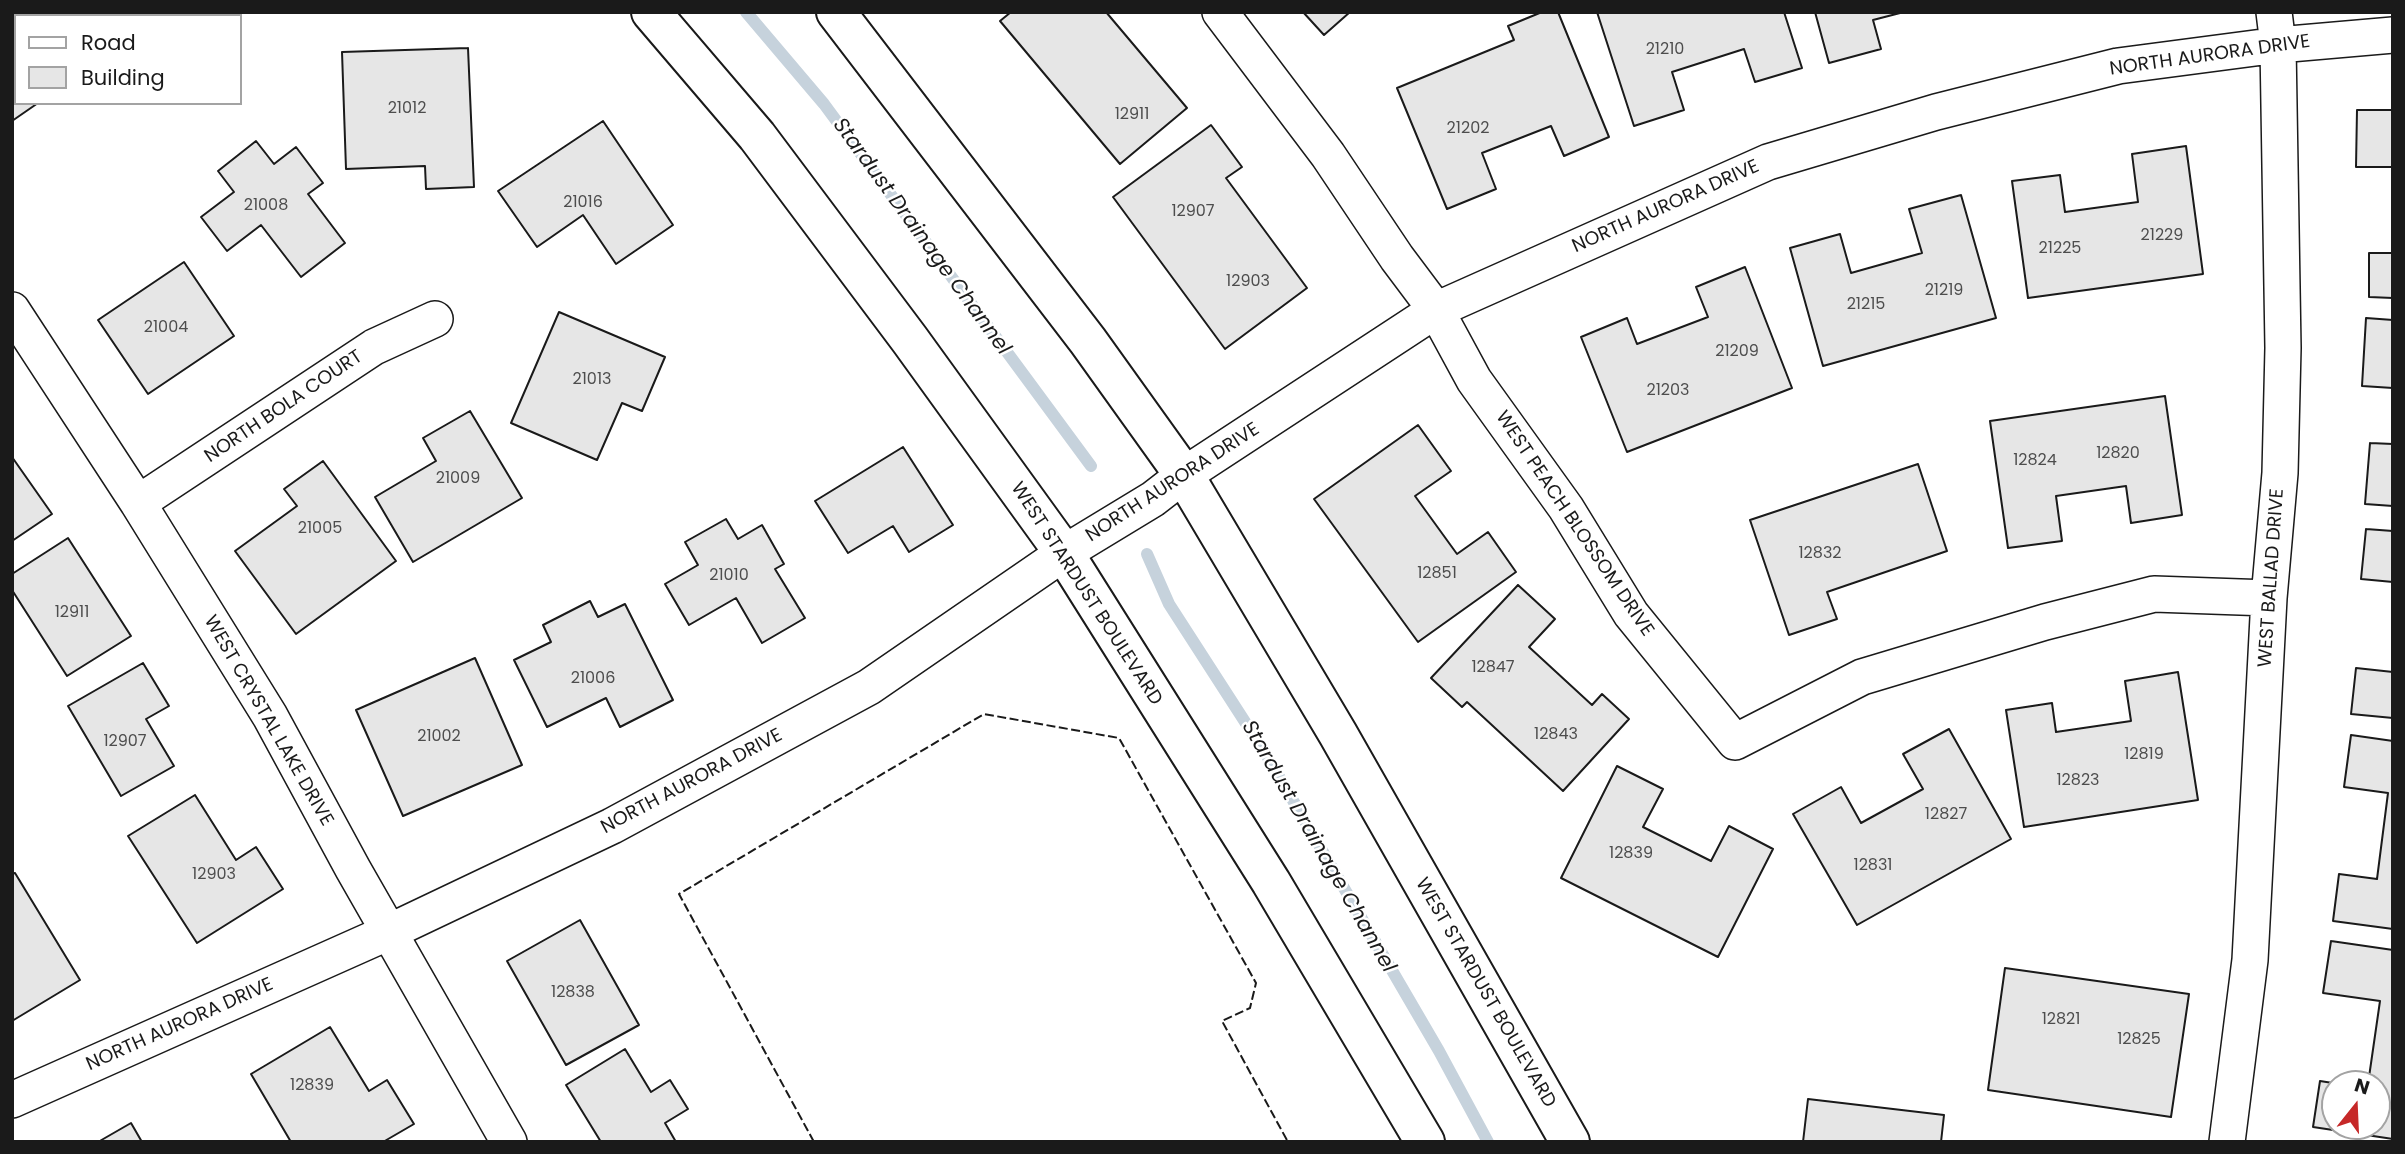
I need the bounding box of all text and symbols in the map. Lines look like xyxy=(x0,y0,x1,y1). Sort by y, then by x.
legend xyxy=(14,14,242,105)
text: Road xyxy=(81,28,136,57)
street label: NORTH AURORA DRIVE xyxy=(2108,31,2312,81)
house number: 21210 xyxy=(1646,40,1684,60)
text: Building xyxy=(81,63,165,92)
house number: 21012 xyxy=(388,99,426,119)
house number: 12911 xyxy=(1115,105,1149,125)
water label: Stardust Drainage Channel xyxy=(827,114,1015,360)
house number: 21202 xyxy=(1447,119,1489,139)
street label: NORTH AURORA DRIVE xyxy=(1569,155,1763,259)
house number: 21016 xyxy=(563,193,603,213)
house number: 21008 xyxy=(244,196,288,216)
house number: 12907 xyxy=(1171,202,1215,222)
house number: 21229 xyxy=(2141,226,2183,246)
house number: 21225 xyxy=(2039,239,2081,259)
house number: 12903 xyxy=(1226,272,1270,292)
house number: 21219 xyxy=(1925,281,1963,301)
house number: 21215 xyxy=(1847,295,1885,315)
house number: 21004 xyxy=(144,318,188,338)
house number: 21209 xyxy=(1715,342,1759,362)
street label: NORTH BOLA COURT xyxy=(201,346,367,468)
house number: 21013 xyxy=(573,370,611,390)
house number: 21203 xyxy=(1647,381,1689,401)
street label: WEST PEACH BLOSSOM DRIVE xyxy=(1490,407,1658,641)
street label: NORTH AURORA DRIVE xyxy=(1082,418,1264,548)
house number: 12820 xyxy=(2096,444,2140,464)
house number: 12824 xyxy=(2013,451,2057,471)
house number: 21009 xyxy=(436,469,480,489)
street label: WEST STARDUST BOULEVARD xyxy=(1005,478,1167,710)
street label: WEST BALLAD DRIVE xyxy=(2254,488,2290,668)
house number: 21005 xyxy=(298,519,342,539)
house number: 12832 xyxy=(1798,544,1842,564)
house number: 12851 xyxy=(1417,564,1457,584)
house number: 21010 xyxy=(709,566,749,586)
house number: 12911 xyxy=(55,603,89,623)
street label: WEST CRYSTAL LAKE DRIVE xyxy=(198,612,338,830)
house number: 12847 xyxy=(1471,658,1515,678)
house number: 21006 xyxy=(571,669,615,689)
water label: Stardust Drainage Channel xyxy=(1235,717,1401,977)
street label: NORTH AURORA DRIVE xyxy=(597,724,787,840)
house number: 12843 xyxy=(1534,725,1578,745)
house number: 21002 xyxy=(417,727,461,747)
house number: 12907 xyxy=(103,732,147,752)
house number: 12819 xyxy=(2124,745,2164,765)
house number: 12823 xyxy=(2056,771,2100,791)
house number: 12827 xyxy=(1925,805,1967,825)
house number: 12839 xyxy=(1609,844,1653,864)
house number: 12831 xyxy=(1854,856,1892,876)
house number: 12903 xyxy=(192,865,236,885)
street label: WEST STARDUST BOULEVARD xyxy=(1410,874,1560,1112)
street label: NORTH AURORA DRIVE xyxy=(83,973,277,1077)
house number: 12838 xyxy=(551,983,595,1003)
house number: 12821 xyxy=(2042,1010,2080,1030)
house number: 12825 xyxy=(2117,1030,2161,1050)
north arrow xyxy=(2321,1070,2391,1140)
text: N xyxy=(2351,1071,2373,1102)
house number: 12839 xyxy=(290,1076,334,1096)

